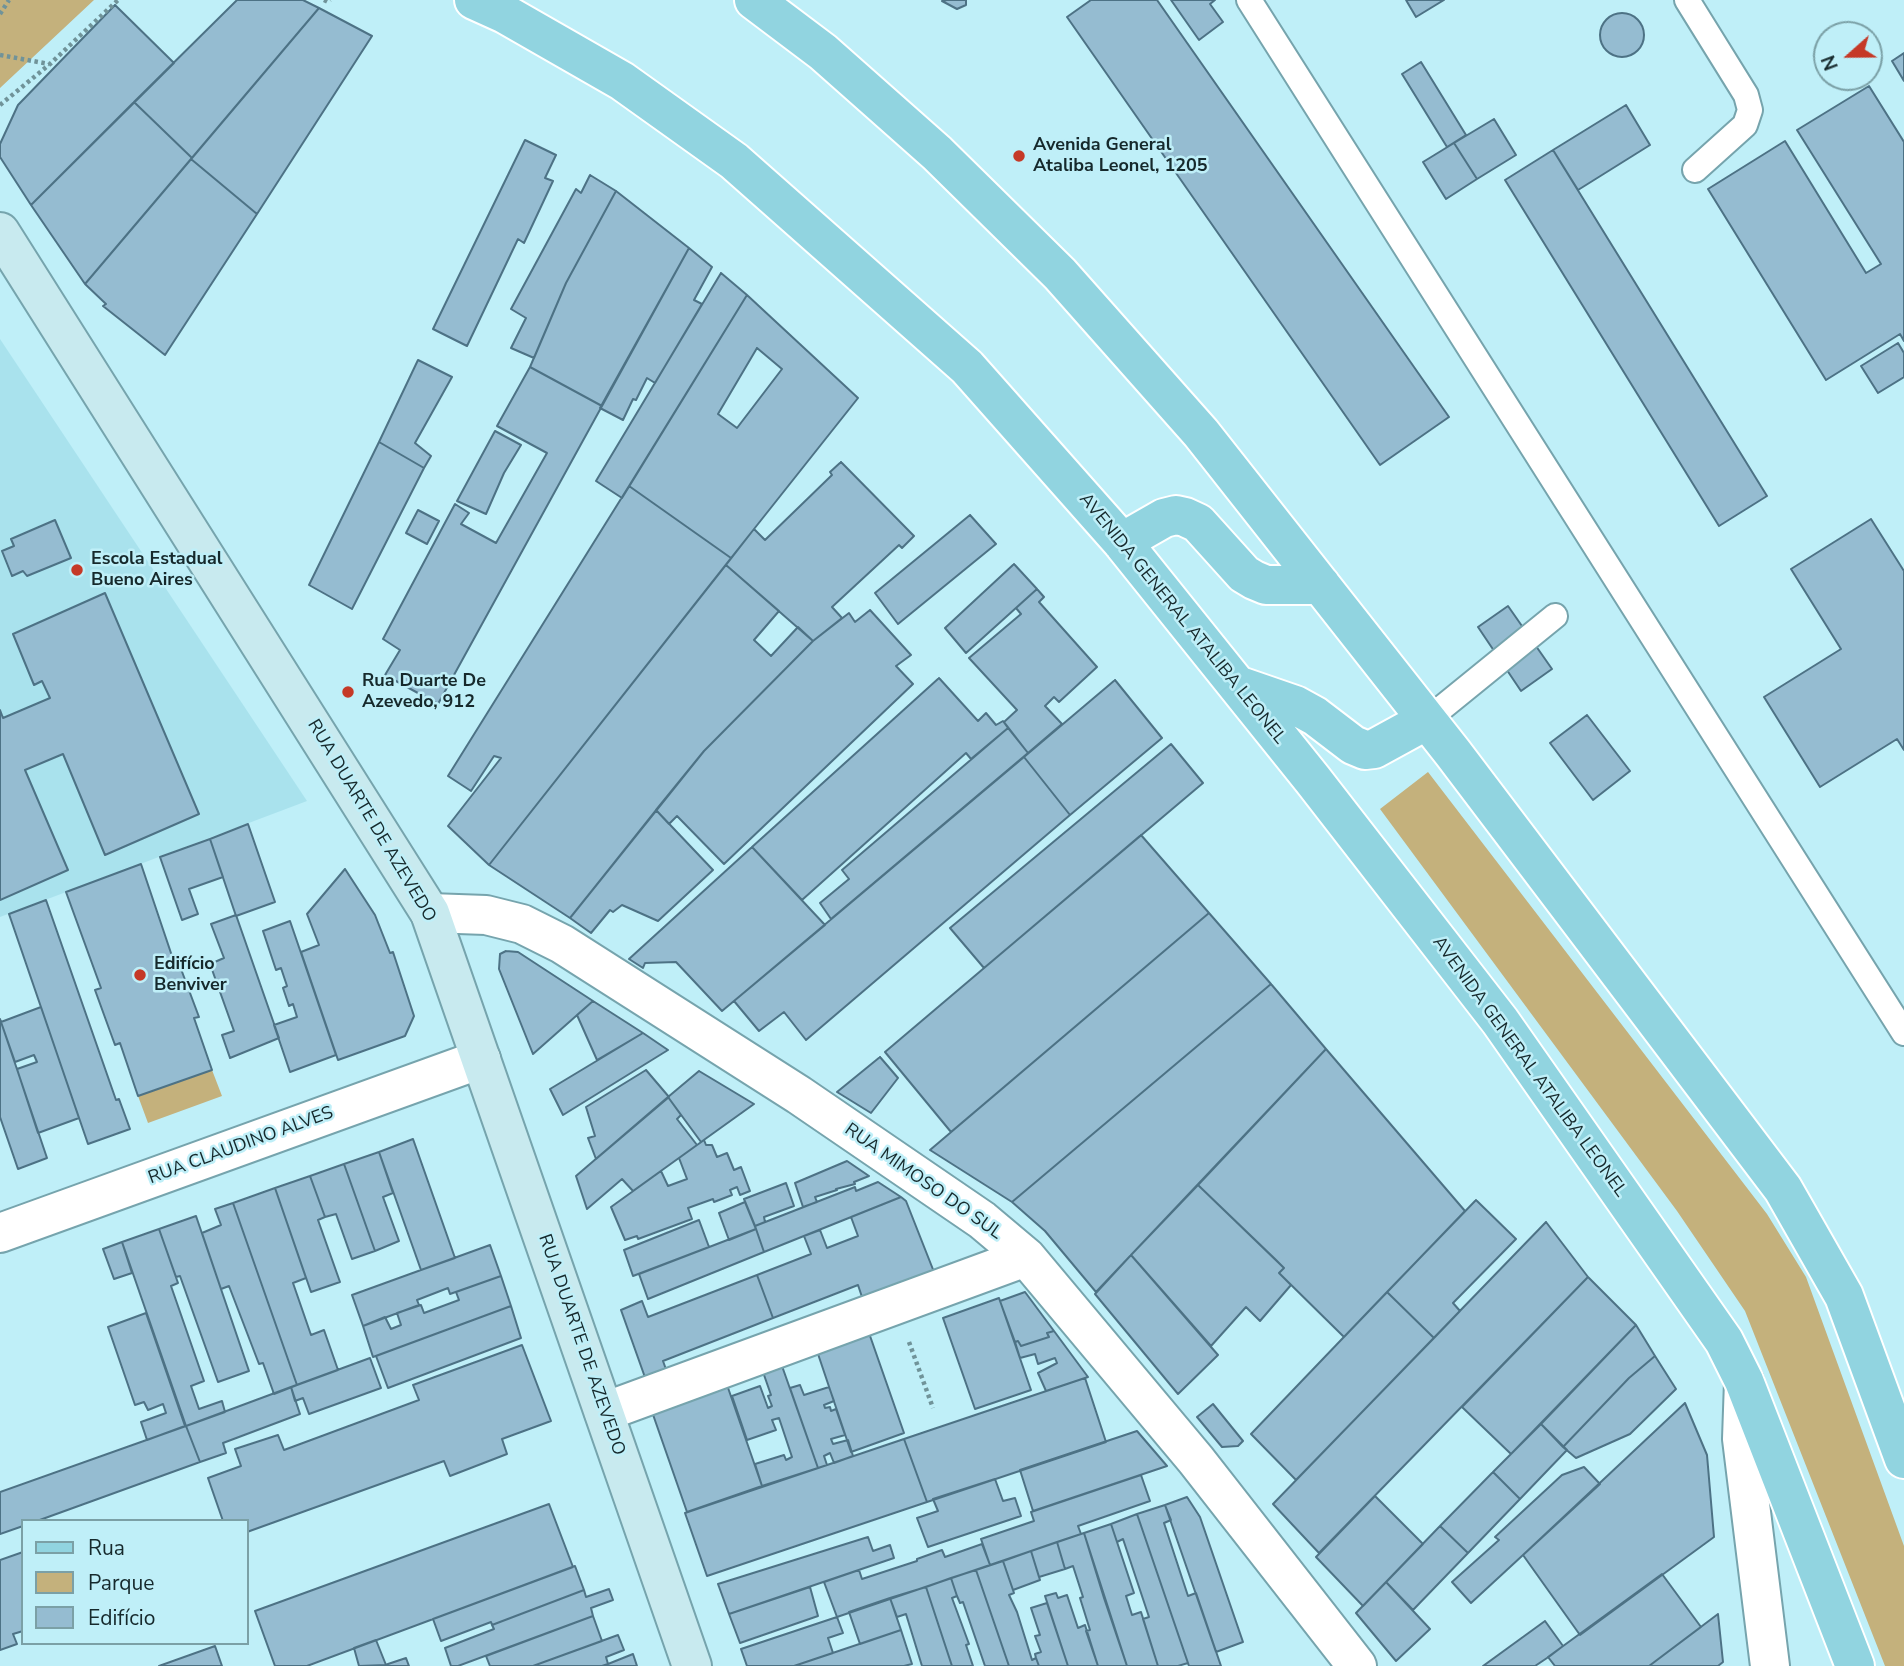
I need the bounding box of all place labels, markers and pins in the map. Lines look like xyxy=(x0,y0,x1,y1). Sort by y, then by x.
place label: Avenida General Ataliba Leonel, 1205 xyxy=(1033,135,1208,178)
marker: Avenida General Ataliba Leonel, 1205 xyxy=(1011,148,1027,164)
place label: Escola Estadual Bueno Aires xyxy=(91,549,222,592)
marker: Escola Estadual Bueno Aires xyxy=(69,562,85,578)
place label: Rua Duarte De Azevedo, 912 xyxy=(362,671,486,714)
marker: Rua Duarte De Azevedo, 912 xyxy=(340,684,356,700)
place label: Edifício Benviver xyxy=(154,954,227,996)
marker: Edifício Benviver xyxy=(132,967,148,983)

